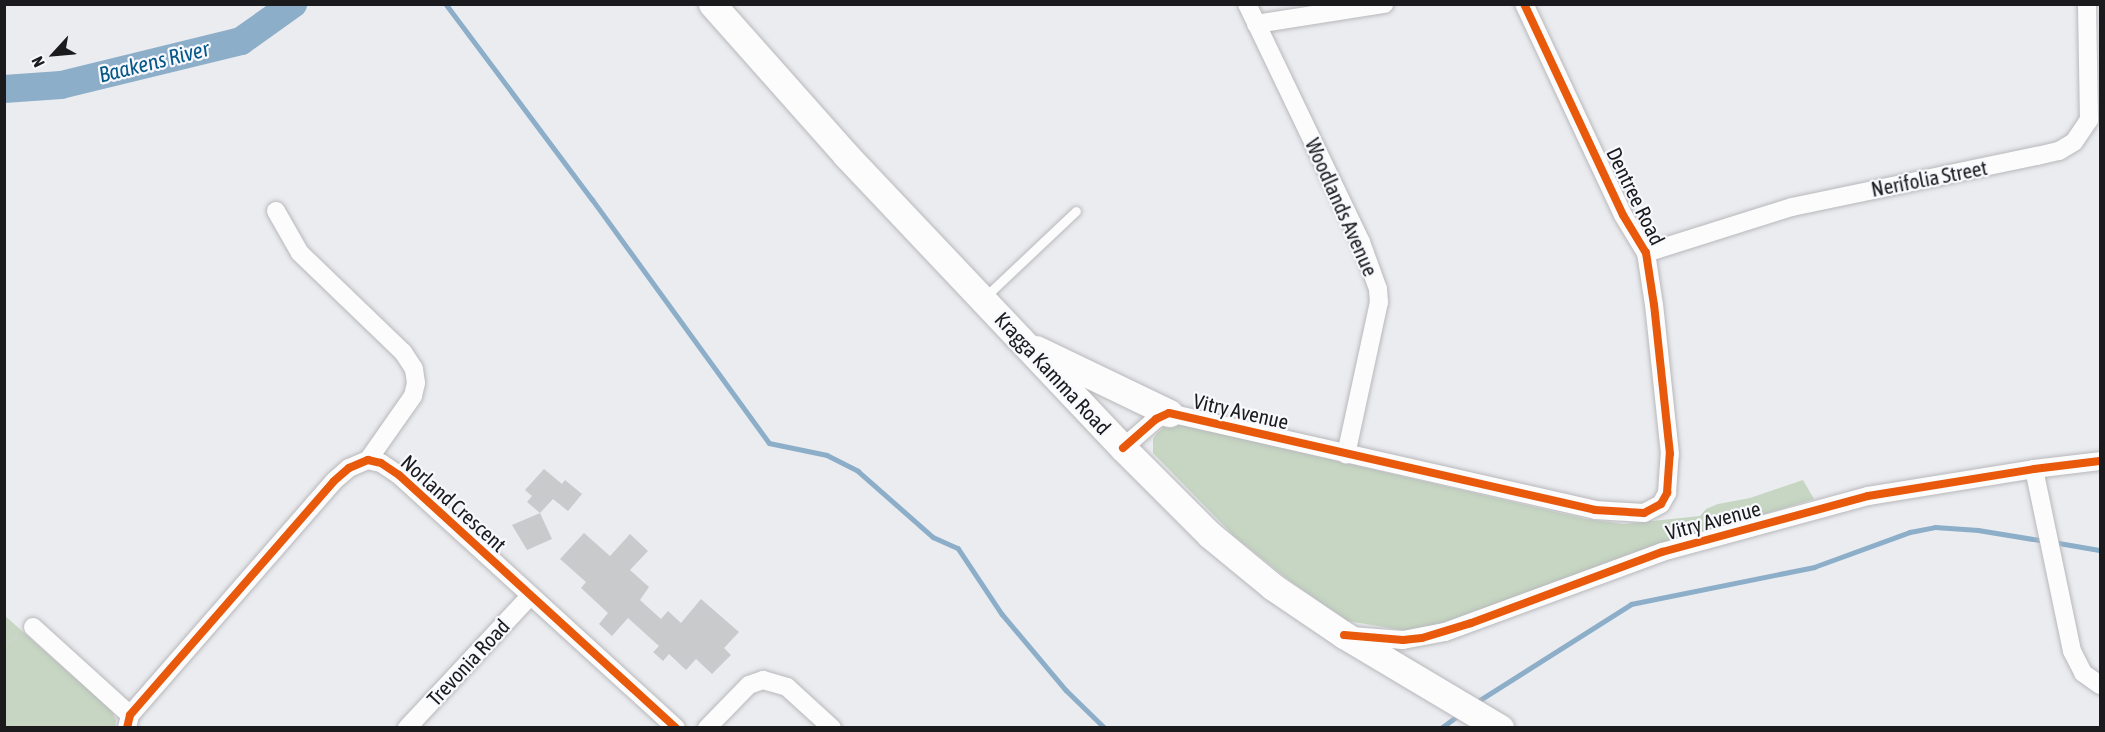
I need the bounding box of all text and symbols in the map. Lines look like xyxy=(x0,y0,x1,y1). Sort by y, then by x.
north arrow xyxy=(24,24,84,84)
water label: Baakens River xyxy=(96,36,212,88)
text: N xyxy=(28,54,48,70)
street label: Woodlands Avenue xyxy=(1300,134,1384,280)
street label: Dentree Road xyxy=(1602,143,1670,249)
street label: Nerifolia Street xyxy=(1869,154,1989,202)
street label: Kragga Kamma Road xyxy=(990,307,1116,439)
street label: Vitry Avenue xyxy=(1191,388,1291,434)
street label: Norland Crescent xyxy=(396,449,512,557)
street label: Vitry Avenue xyxy=(1663,495,1763,545)
street label: Trevonia Road xyxy=(421,613,515,711)

